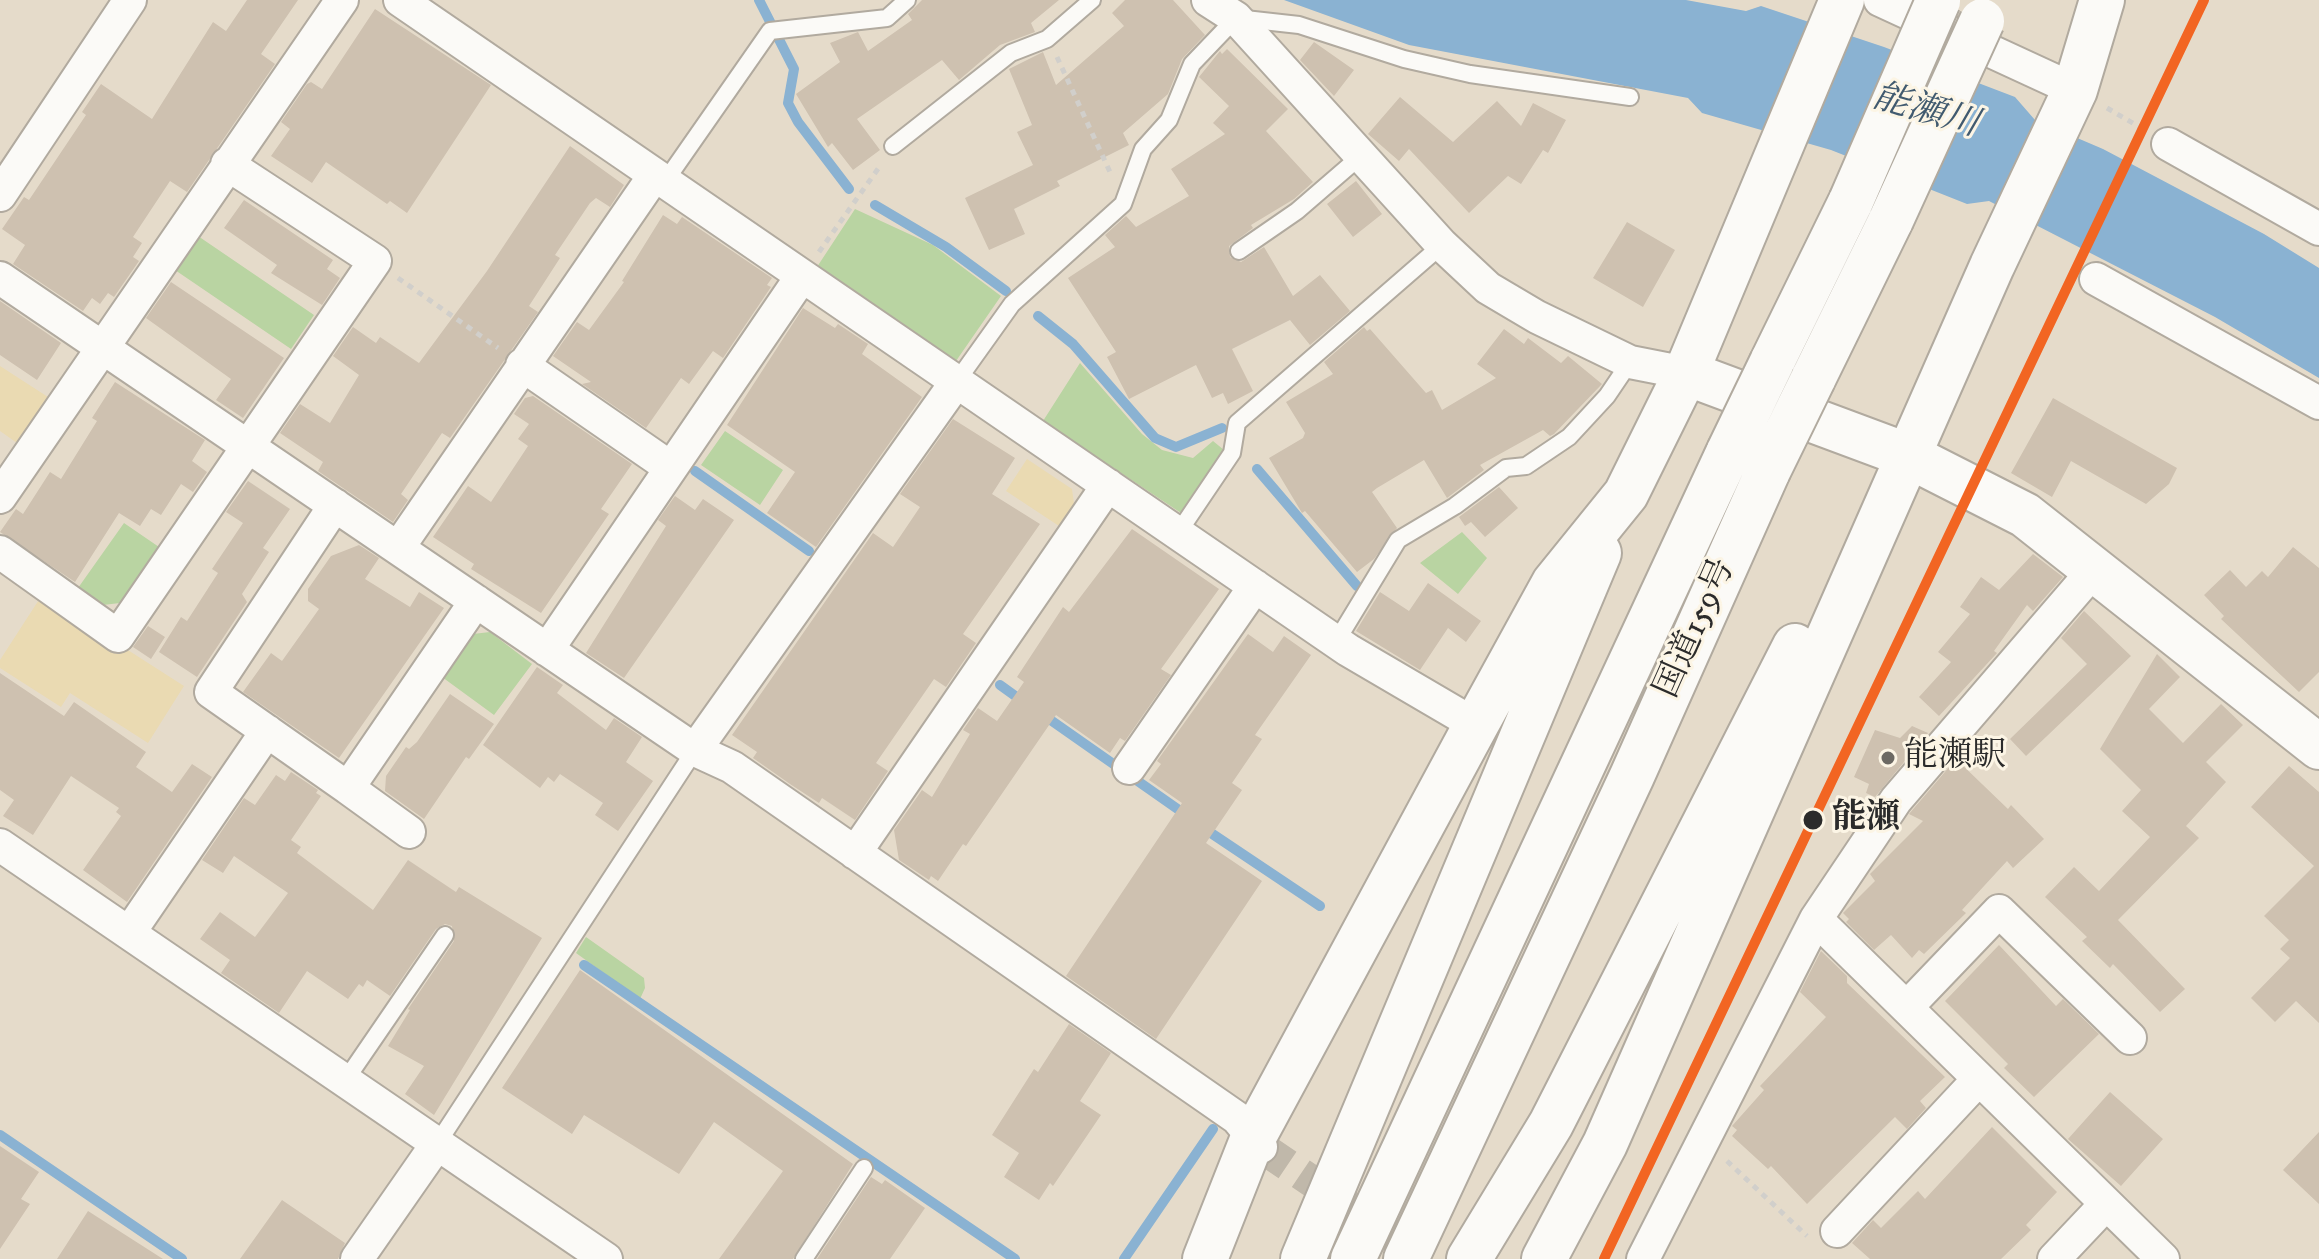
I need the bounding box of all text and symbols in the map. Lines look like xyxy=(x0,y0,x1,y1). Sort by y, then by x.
water label: 能瀬川 xyxy=(1867,77,1983,149)
street label: 国道159号 xyxy=(1648,553,1746,705)
place label: 能瀬駅 xyxy=(1904,738,2006,778)
marker: 能瀬駅 xyxy=(1879,749,1897,767)
place label: 能瀬 xyxy=(1832,800,1900,840)
marker: 能瀬 xyxy=(1801,808,1825,832)

